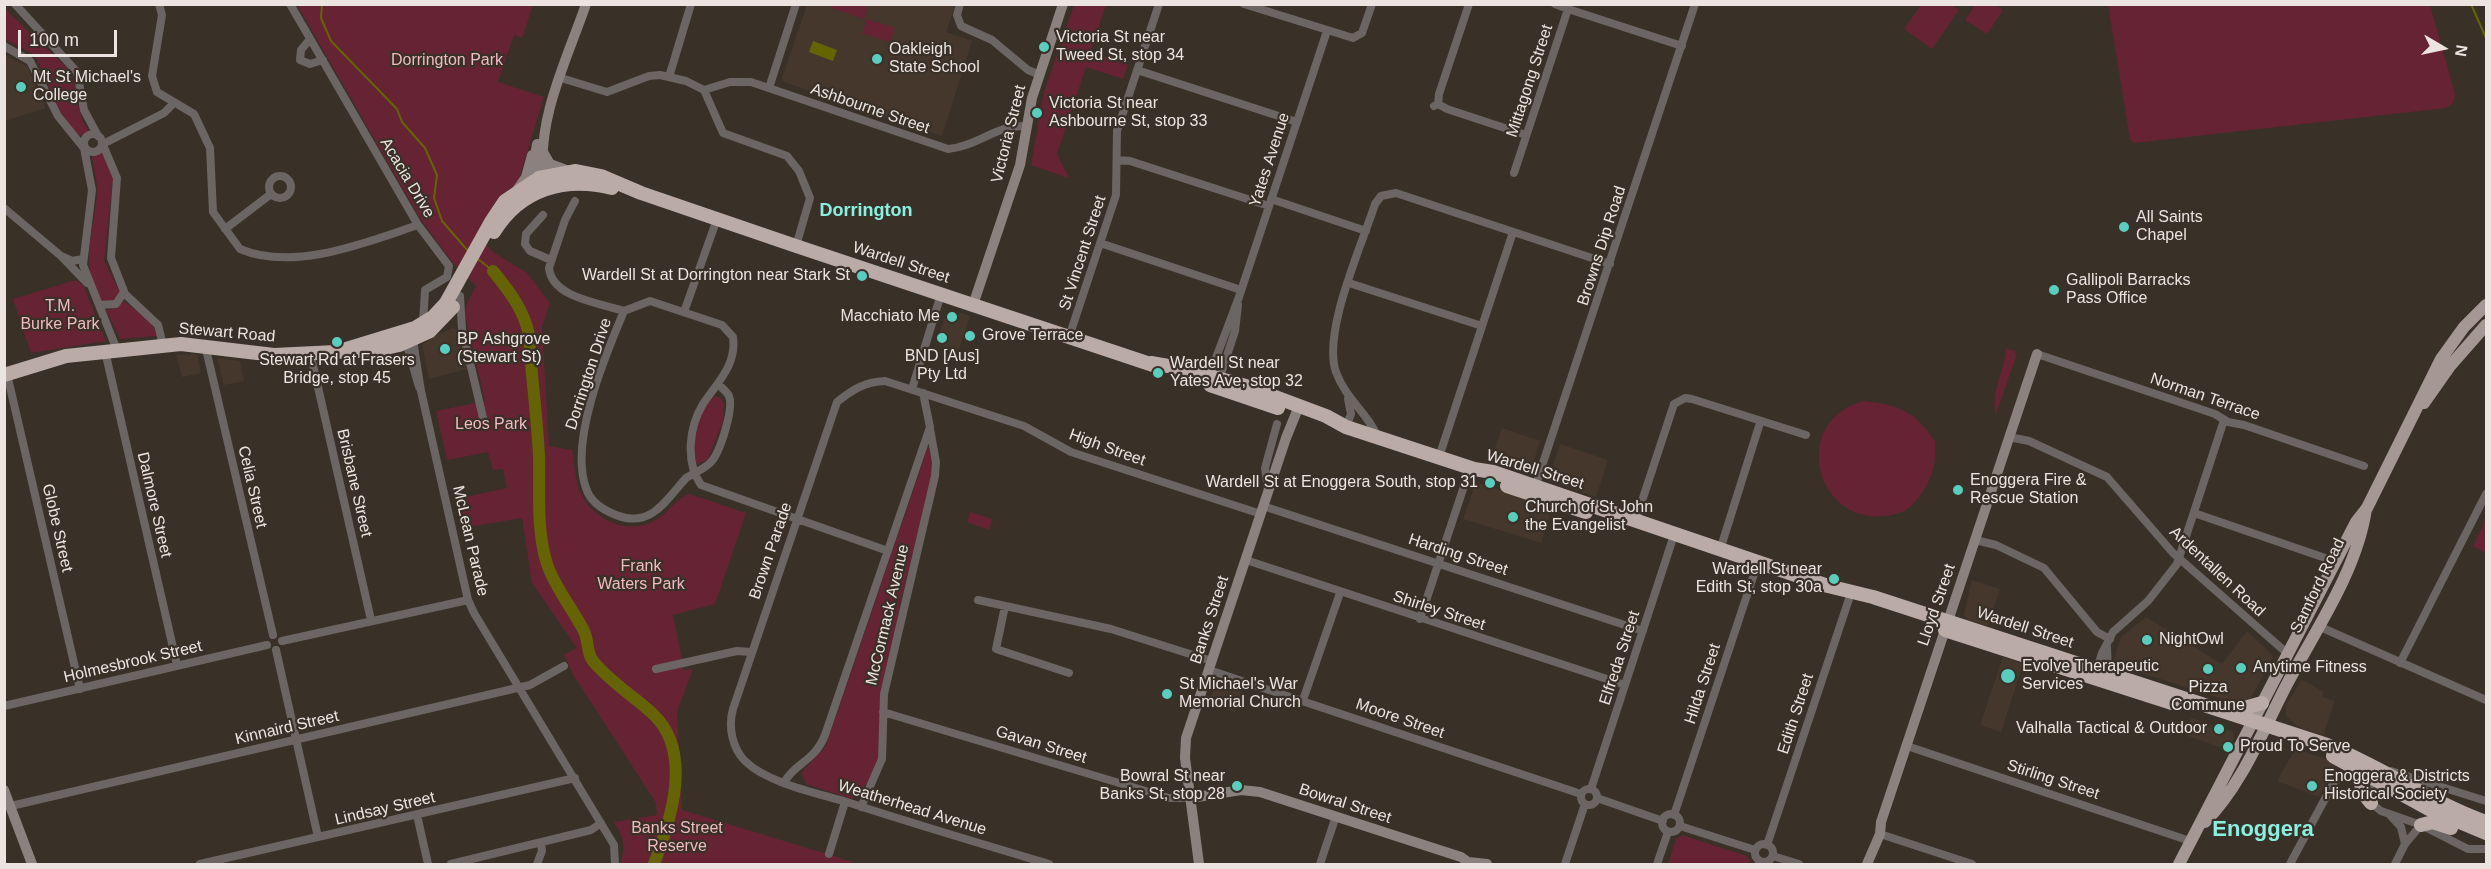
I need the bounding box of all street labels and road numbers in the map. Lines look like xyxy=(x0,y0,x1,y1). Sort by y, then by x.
street label: Mittagong Street xyxy=(1503,22,1557,140)
street label: Ashbourne Street xyxy=(808,80,932,138)
street label: Victoria Street xyxy=(988,83,1030,185)
street label: Yates Avenue xyxy=(1246,110,1294,210)
street label: Acacia Drive xyxy=(376,135,438,221)
street label: Browns Dip Road xyxy=(1574,184,1630,308)
street label: St Vincent Street xyxy=(1055,193,1111,313)
street label: Wardell Street xyxy=(850,238,952,288)
street label: Dorrington Drive xyxy=(562,316,616,432)
street label: Stewart Road xyxy=(178,319,276,347)
street label: Norman Terrace xyxy=(2148,369,2262,425)
street label: High Street xyxy=(1066,425,1148,471)
street label: Brisbane Street xyxy=(332,427,376,539)
street label: Celia Street xyxy=(233,444,271,530)
street label: Wardell Street xyxy=(1484,446,1586,494)
street label: Dalmore Street xyxy=(133,450,175,560)
street label: Globe Street xyxy=(38,482,76,574)
street label: McLean Parade xyxy=(448,484,492,598)
street label: Brown Parade xyxy=(745,500,797,602)
street label: Ardentallen Road xyxy=(2165,523,2269,621)
street label: Harding Street xyxy=(1406,530,1510,580)
street label: Samford Road xyxy=(2287,535,2349,637)
street label: McCormack Avenue xyxy=(862,543,914,687)
street label: Lloyd Street xyxy=(1914,562,1960,648)
street label: Banks Street xyxy=(1187,573,1233,667)
street label: Shirley Street xyxy=(1390,587,1488,635)
street label: Wardell Street xyxy=(1974,603,2076,653)
street label: Elfreda Street xyxy=(1596,609,1644,707)
street label: Holmesbrook Street xyxy=(62,637,204,687)
street label: Hilda Street xyxy=(1681,641,1725,727)
street label: Edith Street xyxy=(1774,671,1818,757)
street label: Moore Street xyxy=(1353,695,1447,743)
street label: Kinnaird Street xyxy=(233,707,341,749)
street label: Gavan Street xyxy=(993,722,1089,768)
street label: Stirling Street xyxy=(2004,756,2102,804)
street label: Weatherhead Avenue xyxy=(835,776,989,840)
street label: Bowral Street xyxy=(1296,780,1394,828)
street label: Lindsay Street xyxy=(333,788,437,830)

